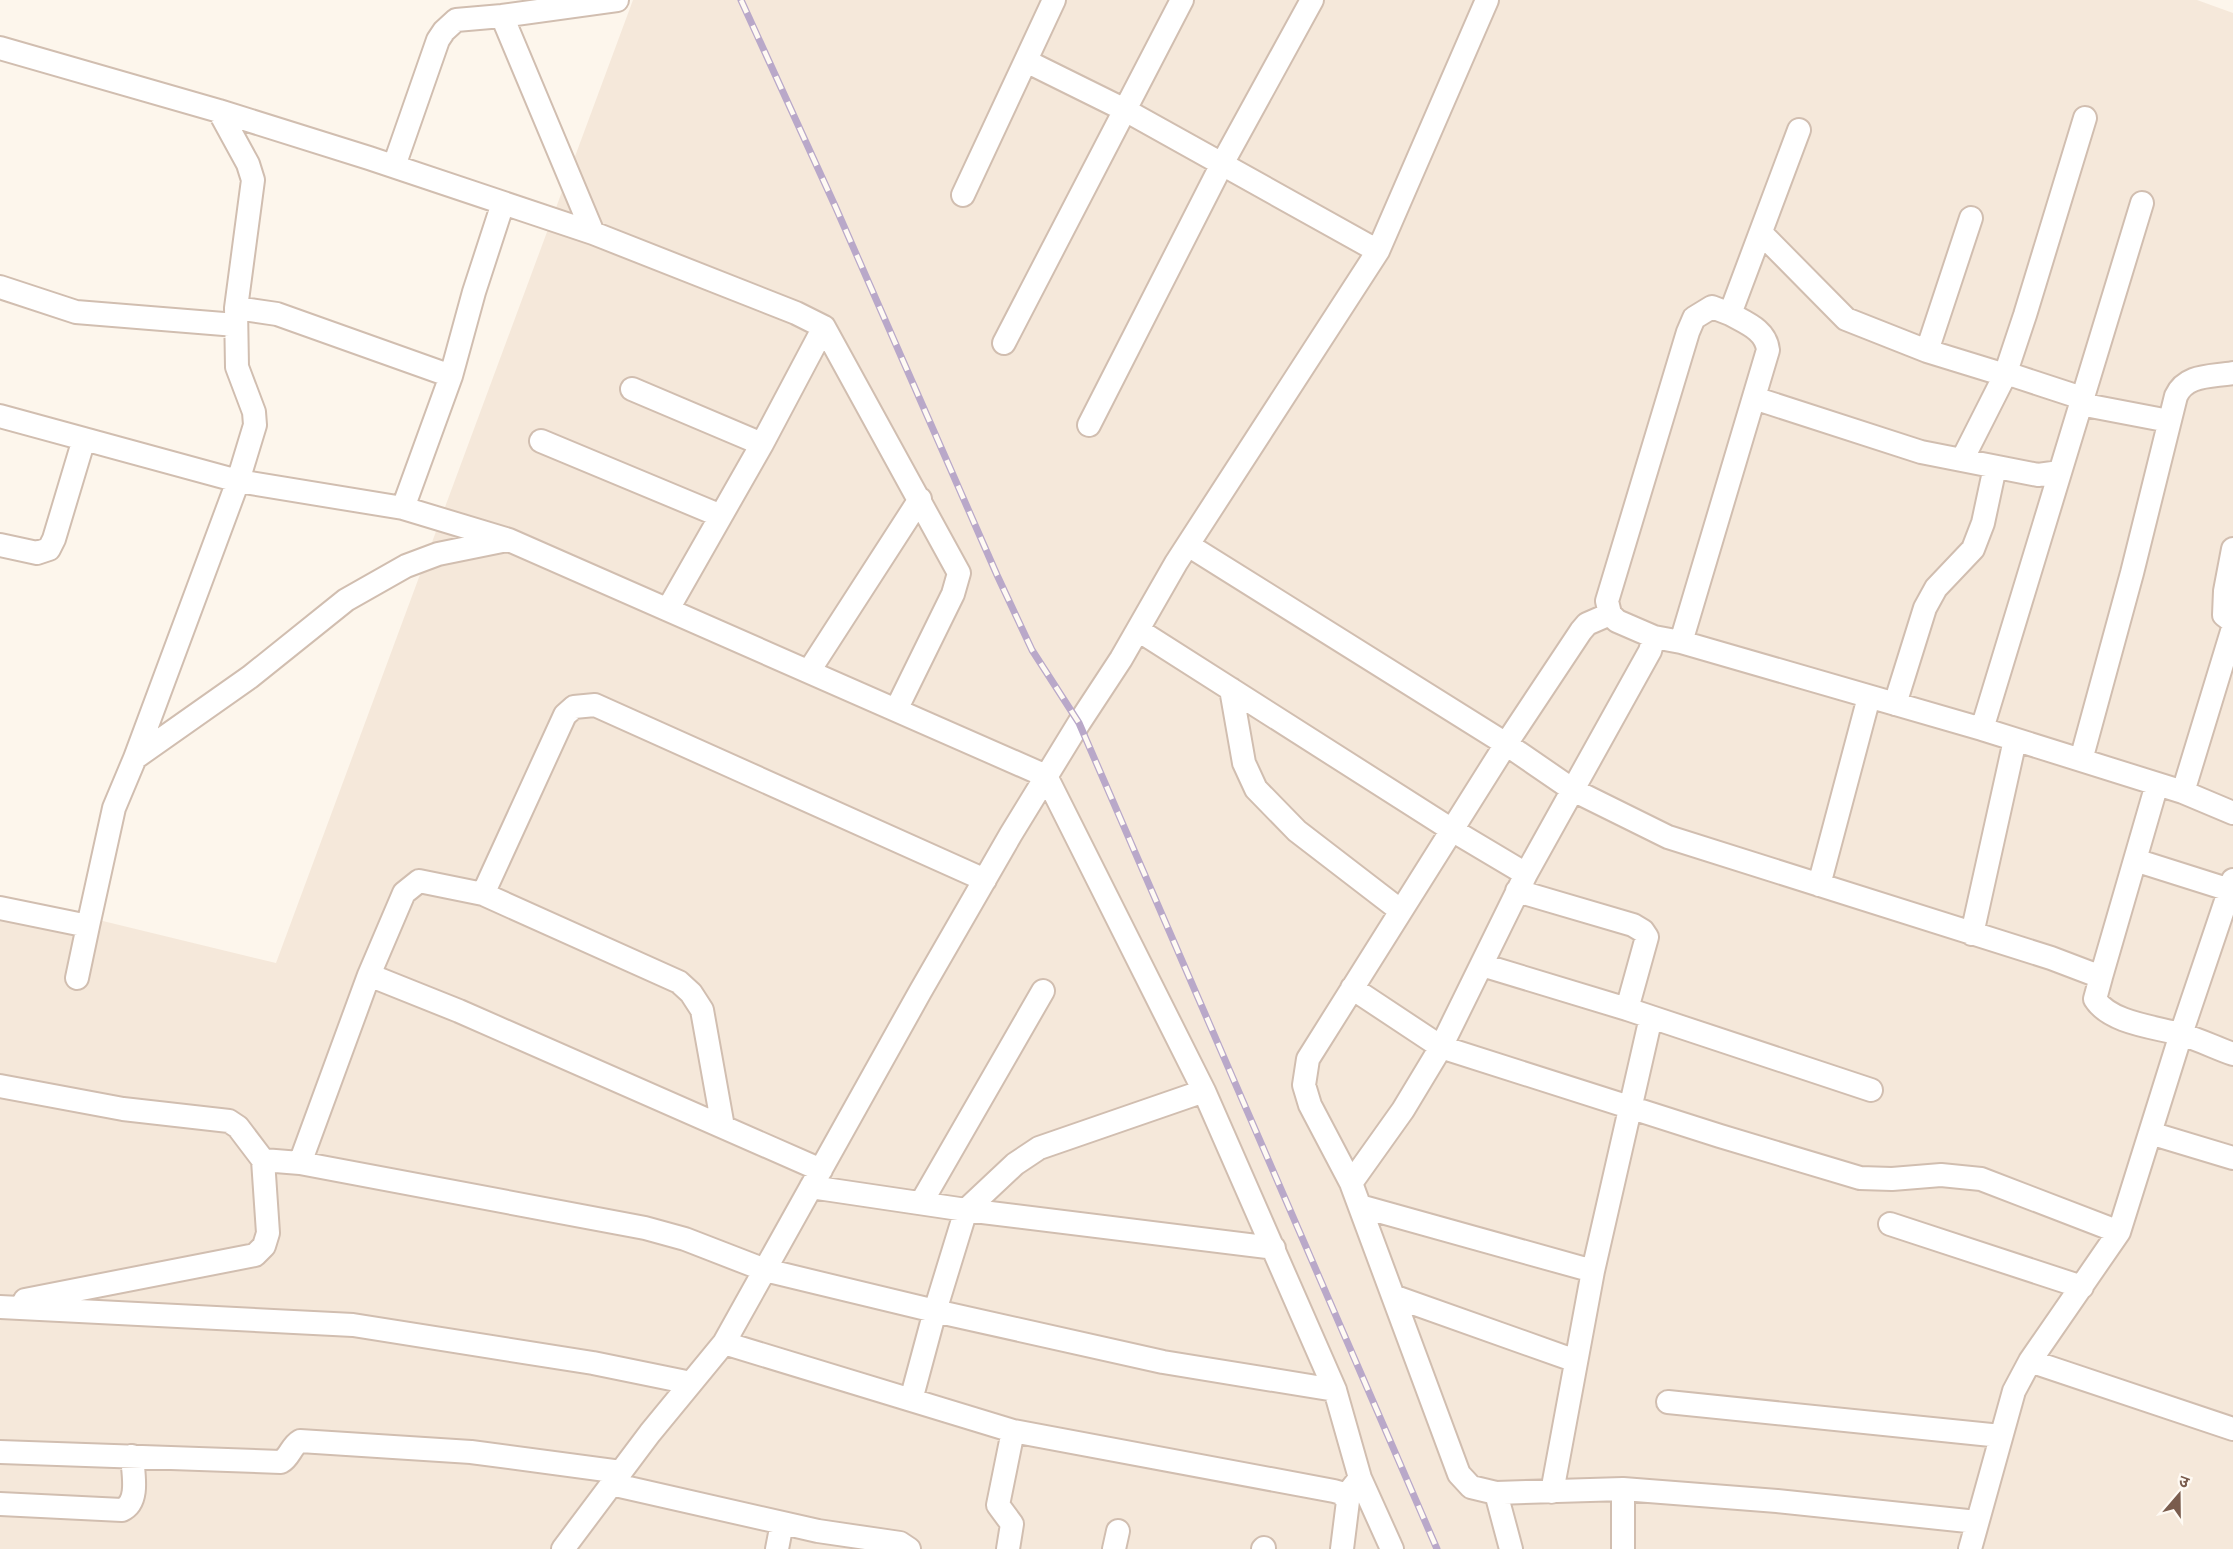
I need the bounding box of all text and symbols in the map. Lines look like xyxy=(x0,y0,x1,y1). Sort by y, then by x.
north arrow xyxy=(2149,1465,2209,1525)
text: उ xyxy=(2177,1473,2192,1491)

